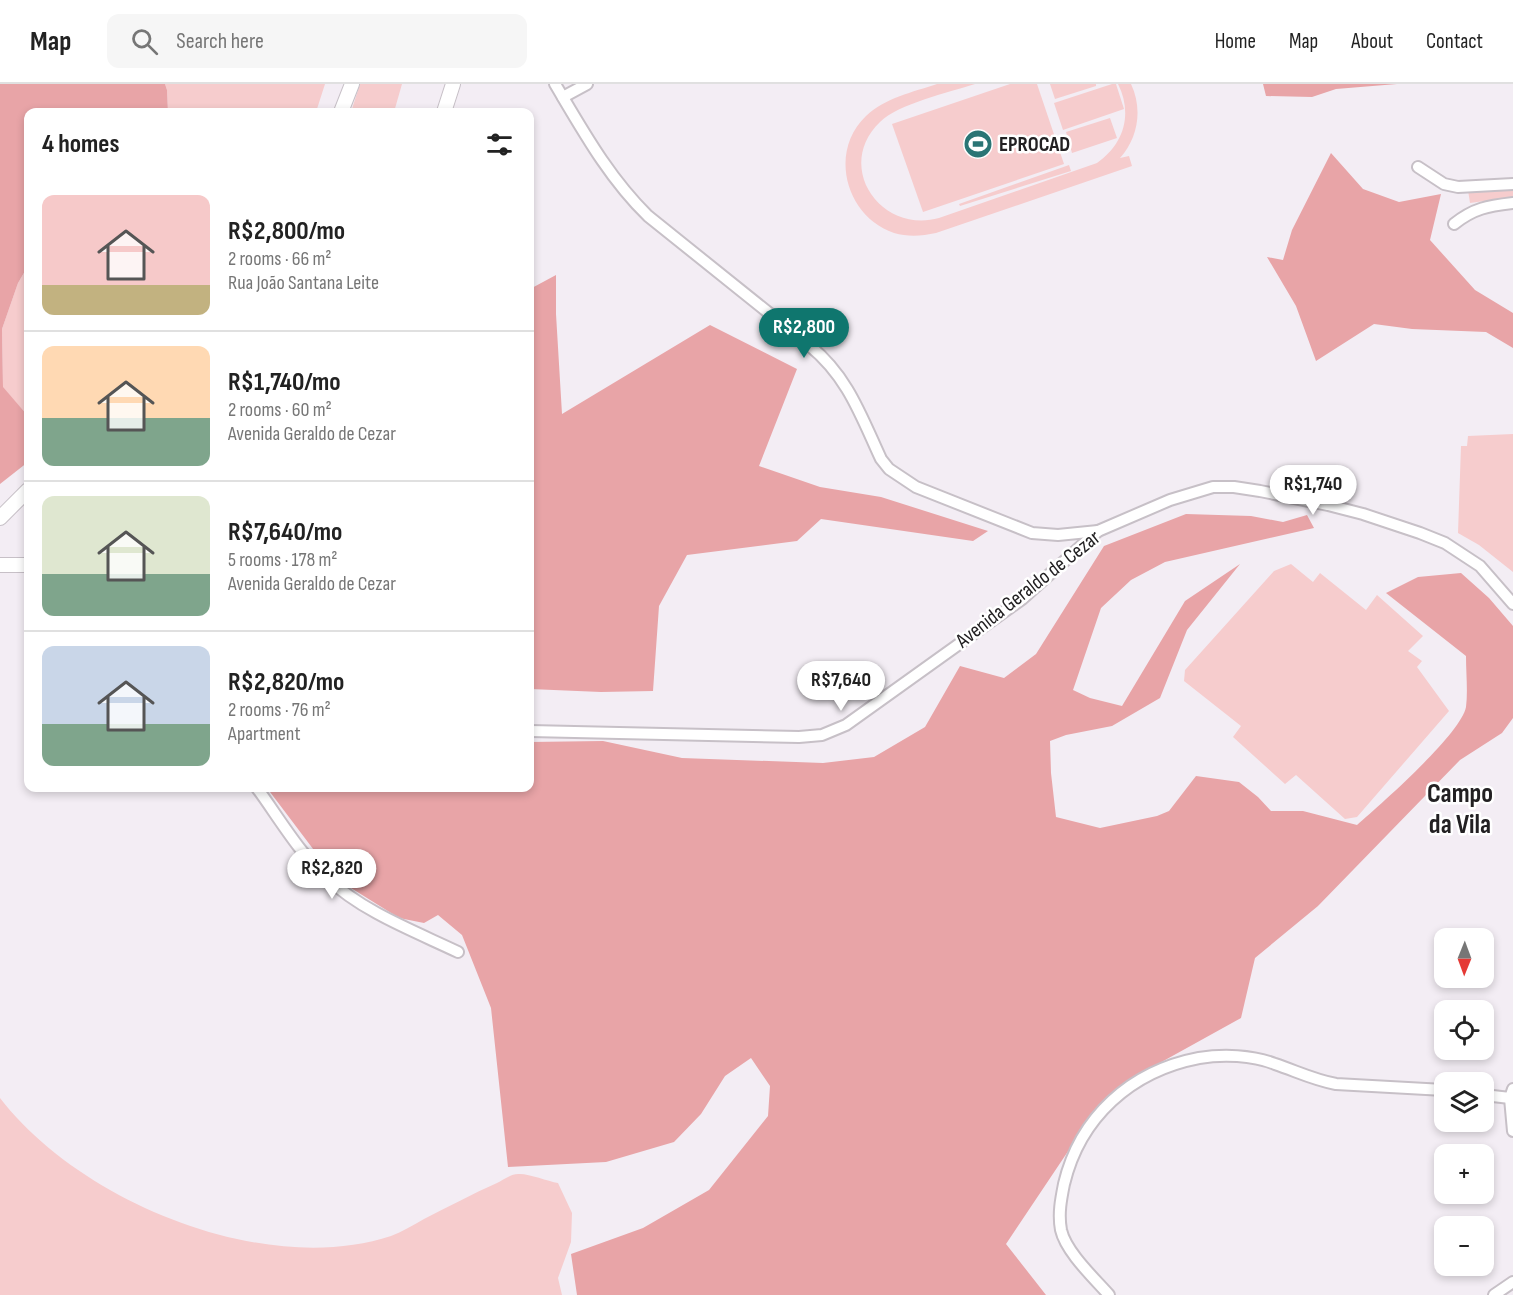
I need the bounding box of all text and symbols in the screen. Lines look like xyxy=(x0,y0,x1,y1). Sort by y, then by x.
search box xyxy=(107,14,527,68)
text: Map xyxy=(30,25,71,58)
icon: search xyxy=(128,25,161,58)
text: Search here xyxy=(176,28,264,55)
text: Home xyxy=(1215,29,1256,54)
text: Map xyxy=(1289,29,1318,54)
text: About xyxy=(1351,29,1393,54)
text: Contact xyxy=(1426,29,1483,54)
icon: filters xyxy=(483,128,516,161)
sports icon: EPROCAD xyxy=(962,128,994,160)
text: 4 homes xyxy=(42,129,119,160)
place label: EPROCAD xyxy=(999,132,1070,157)
text: R$2,800/mo xyxy=(228,216,345,247)
icon: home xyxy=(90,219,162,291)
text: 2 rooms · 66 m² xyxy=(228,247,332,271)
text: Rua João Santana Leite xyxy=(228,271,379,295)
pin: R$2,800 xyxy=(749,308,859,359)
text: R$2,800 xyxy=(773,315,835,339)
text: R$1,740/mo xyxy=(228,367,341,398)
icon: home xyxy=(90,370,162,442)
text: 2 rooms · 60 m² xyxy=(228,398,332,422)
text: Avenida Geraldo de Cezar xyxy=(228,422,396,446)
pin: R$1,740 xyxy=(1258,465,1368,516)
text: R$1,740 xyxy=(1284,472,1342,496)
text: R$7,640/mo xyxy=(228,517,342,548)
icon: home xyxy=(90,520,162,592)
street label: Avenida Geraldo de Cezar xyxy=(950,525,1105,654)
text: 5 rooms · 178 m² xyxy=(228,548,337,572)
text: Avenida Geraldo de Cezar xyxy=(228,572,396,596)
pin: R$7,640 xyxy=(786,661,896,712)
text: R$2,820/mo xyxy=(228,667,344,698)
text: R$7,640 xyxy=(811,668,871,692)
icon: home xyxy=(90,670,162,742)
text: 2 rooms · 76 m² xyxy=(228,698,331,722)
text: Apartment xyxy=(228,722,301,746)
district label: Campo da Vila xyxy=(1427,778,1493,841)
pin: R$2,820 xyxy=(277,849,387,900)
text: R$2,820 xyxy=(301,856,363,880)
north arrow xyxy=(1434,928,1494,988)
map controls xyxy=(1434,928,1494,1276)
button: locate xyxy=(1434,1000,1494,1060)
button: layers xyxy=(1434,1072,1494,1132)
button: + xyxy=(1434,1144,1494,1204)
button: − xyxy=(1434,1216,1494,1276)

